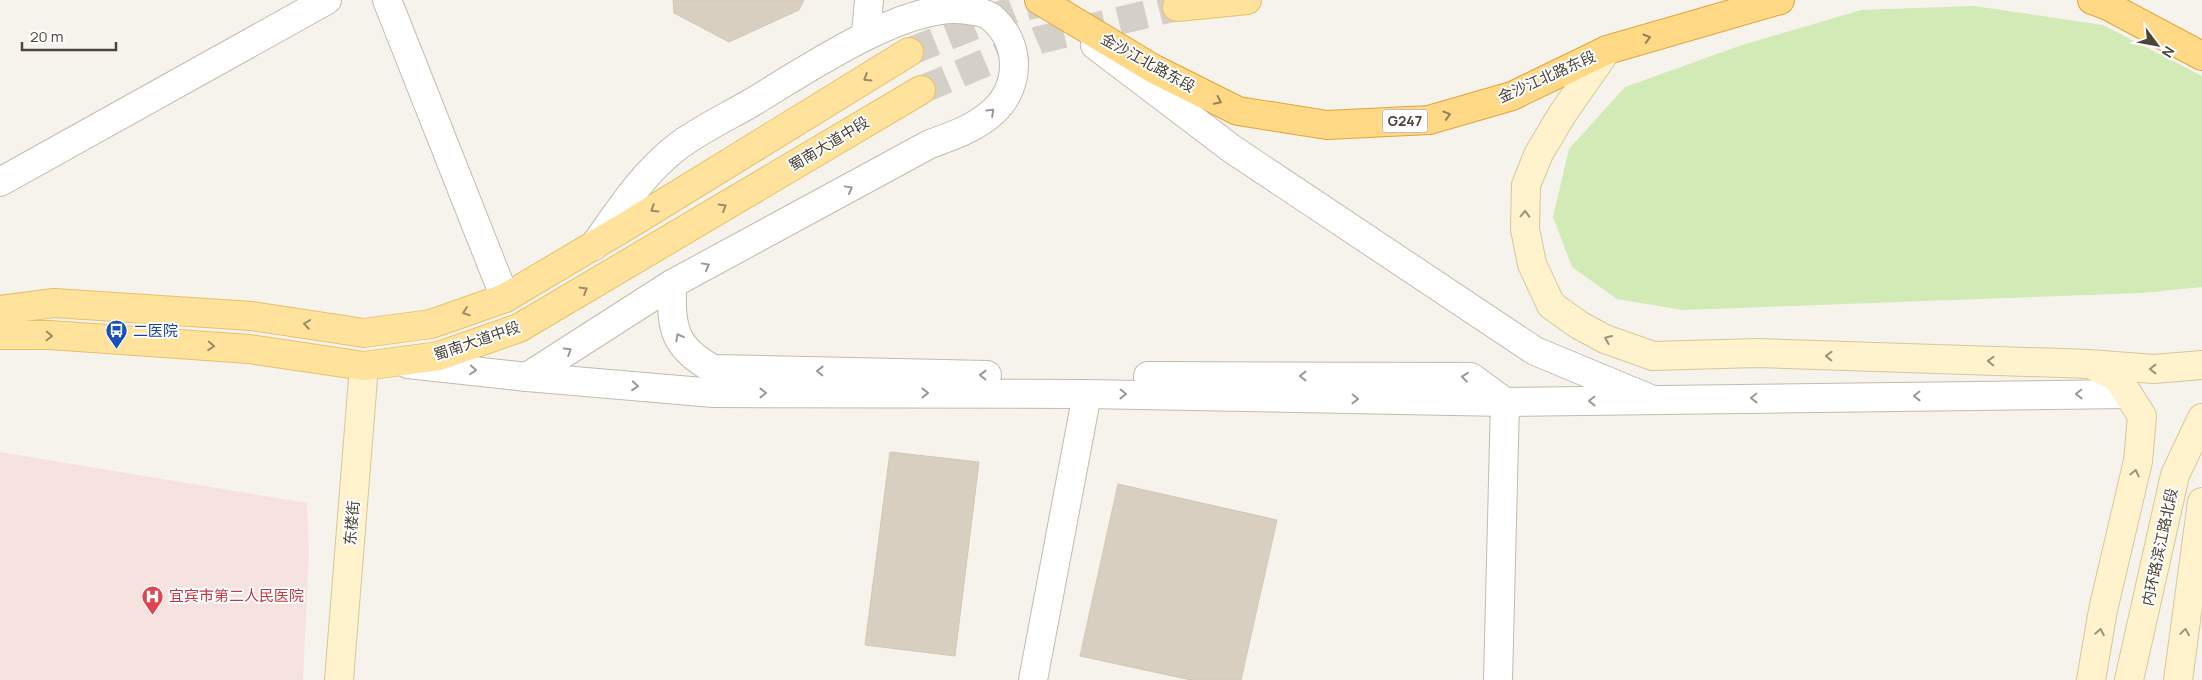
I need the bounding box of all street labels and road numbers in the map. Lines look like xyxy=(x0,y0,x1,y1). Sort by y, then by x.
street label: 金沙江北路东段 xyxy=(1097,28,1199,97)
street label: 金沙江北路东段 xyxy=(1495,46,1599,107)
road number: G247 xyxy=(1382,110,1428,132)
street label: 蜀南大道中段 xyxy=(785,111,873,176)
street label: 蜀南大道中段 xyxy=(431,316,523,365)
street label: 内环路滨江路北段 xyxy=(2137,486,2182,608)
street label: 东楼街 xyxy=(339,500,364,546)

